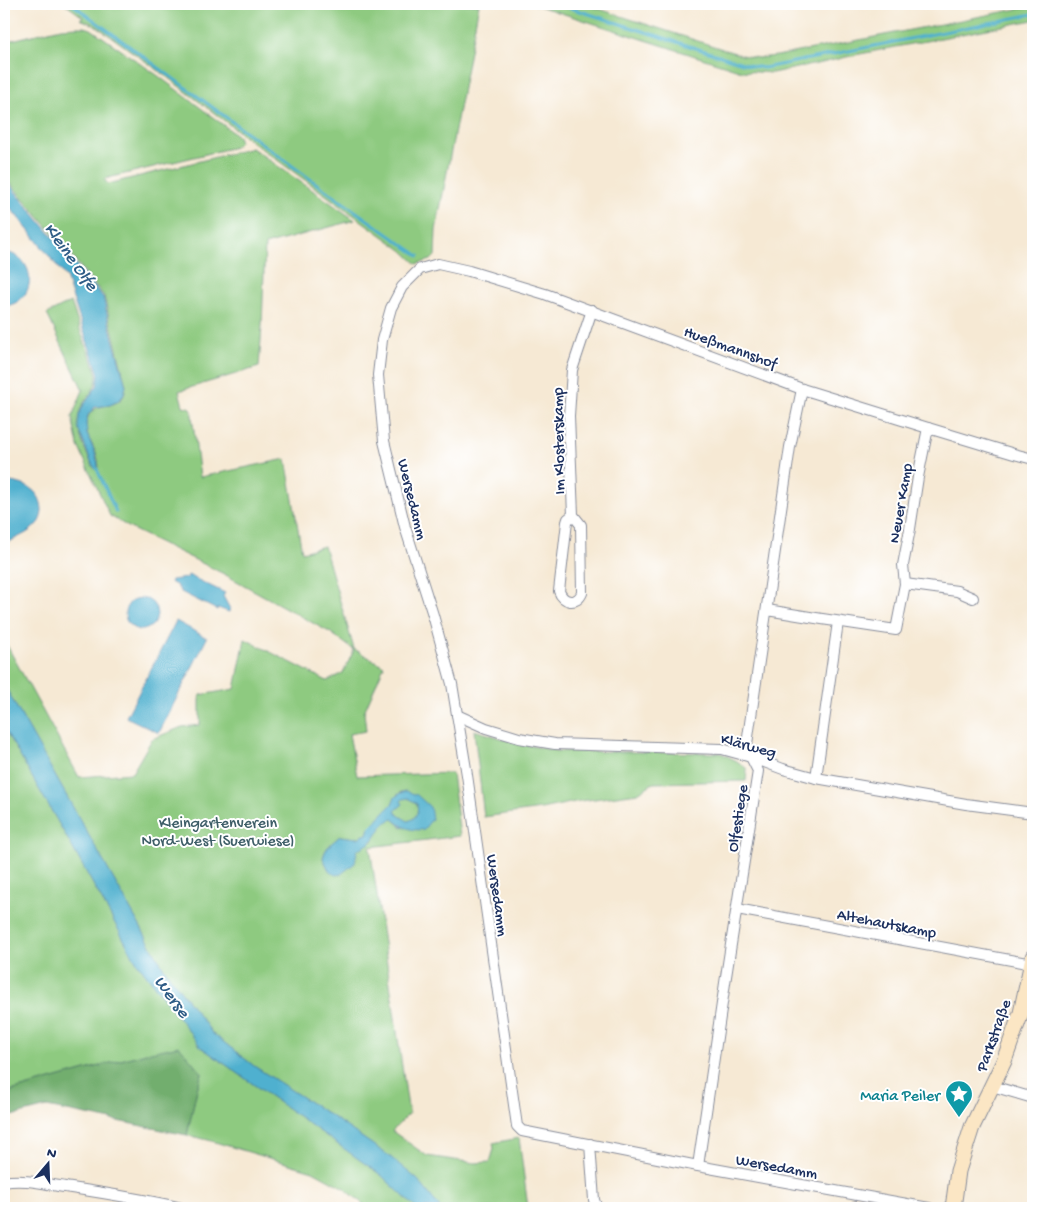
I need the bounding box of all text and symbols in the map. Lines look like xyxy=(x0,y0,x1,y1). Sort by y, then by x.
water label: Kleine Olfe xyxy=(38,219,102,296)
street label: Hueßmannshof xyxy=(681,324,780,375)
street label: Im Klosterskamp xyxy=(550,387,571,495)
street label: Wersedamm xyxy=(391,457,430,543)
street label: Neuer Kamp xyxy=(886,462,919,545)
street label: Klärweg xyxy=(718,731,778,764)
street label: Olfestiege xyxy=(725,783,754,854)
park label: Kleingartenverein Nord-West (Suerwiese) xyxy=(141,815,295,852)
street label: Wersedamm xyxy=(480,853,511,938)
street label: Altehautskamp xyxy=(835,907,938,944)
water label: Werse xyxy=(149,972,194,1023)
street label: Parkstraße xyxy=(973,997,1017,1076)
place icon: Maria Peiler xyxy=(944,1079,974,1118)
place label: Maria Peiler xyxy=(860,1088,941,1107)
north arrow xyxy=(22,1140,72,1190)
text: N xyxy=(44,1145,59,1164)
street label: Wersedamm xyxy=(734,1152,819,1185)

